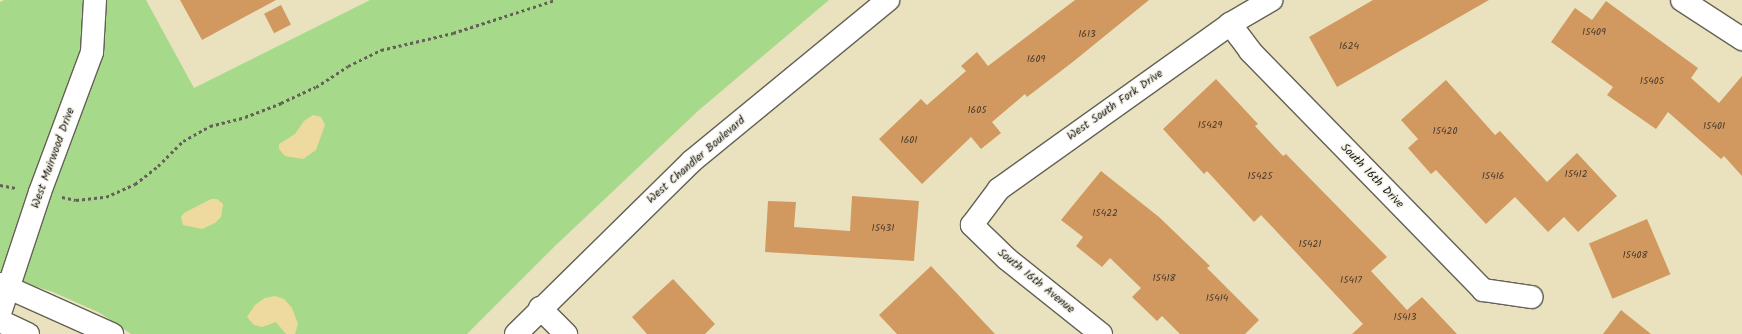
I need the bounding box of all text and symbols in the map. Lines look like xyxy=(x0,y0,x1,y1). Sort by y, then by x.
house number: 15409 xyxy=(1582,27,1606,39)
house number: 1613 xyxy=(1078,29,1096,41)
house number: 1624 xyxy=(1339,41,1359,53)
house number: 1609 xyxy=(1027,54,1045,66)
street label: West South Fork Drive xyxy=(1064,66,1166,144)
house number: 15405 xyxy=(1640,76,1664,88)
house number: 1605 xyxy=(967,105,987,117)
street label: West Muirwood Drive xyxy=(28,106,78,210)
street label: West Chandler Boulevard xyxy=(644,113,748,207)
house number: 15429 xyxy=(1198,120,1222,132)
house number: 15401 xyxy=(1703,121,1725,133)
house number: 15420 xyxy=(1433,126,1457,138)
house number: 1601 xyxy=(901,135,917,147)
street label: South 16th Drive xyxy=(1337,140,1407,212)
house number: 15412 xyxy=(1565,169,1587,181)
house number: 15425 xyxy=(1247,171,1273,183)
house number: 15416 xyxy=(1482,171,1504,183)
house number: 15422 xyxy=(1092,208,1118,220)
house number: 15431 xyxy=(872,223,894,235)
house number: 15421 xyxy=(1299,239,1321,251)
street label: South 16th Avenue xyxy=(995,245,1077,317)
house number: 15408 xyxy=(1622,250,1648,262)
house number: 15418 xyxy=(1152,273,1176,285)
house number: 15417 xyxy=(1340,275,1362,287)
house number: 15414 xyxy=(1206,293,1228,305)
house number: 15413 xyxy=(1394,312,1416,324)

